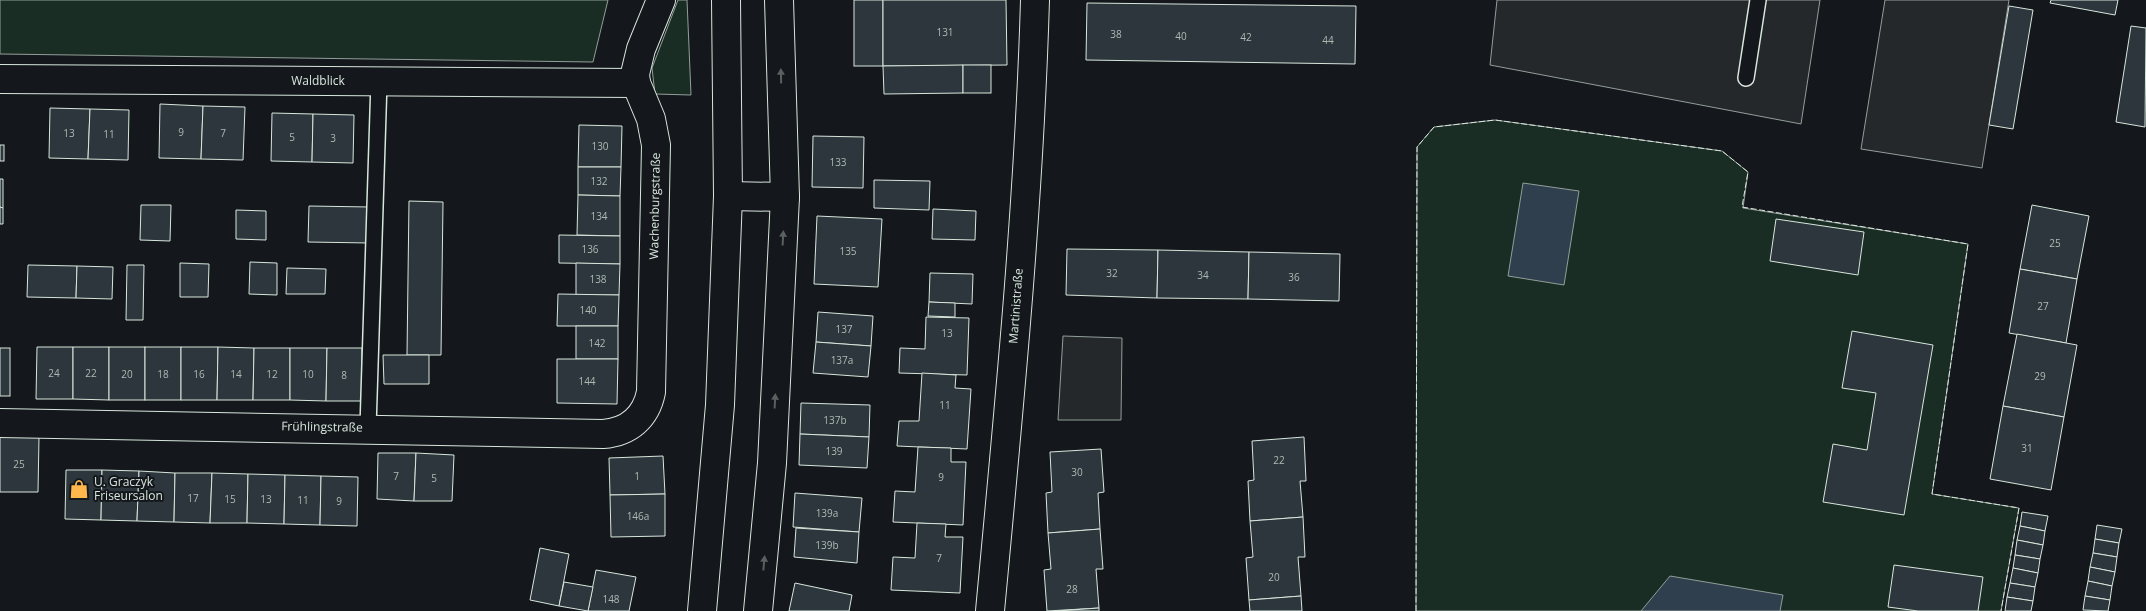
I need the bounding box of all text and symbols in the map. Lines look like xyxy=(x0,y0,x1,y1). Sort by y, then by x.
house number: 131 xyxy=(936,25,954,39)
house number: 38 xyxy=(1110,27,1122,41)
house number: 40 xyxy=(1175,29,1187,43)
house number: 42 xyxy=(1240,30,1252,44)
house number: 44 xyxy=(1322,33,1334,47)
one-way arrow xyxy=(777,68,785,84)
street label: Waldblick xyxy=(291,72,345,89)
house number: 9 xyxy=(178,125,184,139)
house number: 13 xyxy=(63,126,75,140)
house number: 7 xyxy=(220,126,226,140)
house number: 11 xyxy=(103,127,115,141)
house number: 5 xyxy=(289,130,295,144)
house number: 3 xyxy=(330,131,336,145)
house number: 130 xyxy=(591,139,609,153)
street label: Wachenburgstraße xyxy=(645,152,664,260)
house number: 133 xyxy=(829,155,847,169)
house number: 132 xyxy=(590,174,608,188)
house number: 134 xyxy=(590,209,608,223)
one-way arrow xyxy=(780,230,788,246)
house number: 25 xyxy=(2049,236,2061,250)
house number: 136 xyxy=(581,242,599,256)
house number: 135 xyxy=(839,244,857,258)
house number: 32 xyxy=(1106,266,1118,280)
street label: Martinistraße xyxy=(1004,267,1027,344)
house number: 34 xyxy=(1197,268,1209,282)
house number: 36 xyxy=(1288,270,1300,284)
house number: 138 xyxy=(589,272,607,286)
house number: 27 xyxy=(2037,299,2049,313)
house number: 140 xyxy=(579,303,597,317)
house number: 137 xyxy=(835,322,853,336)
house number: 13 xyxy=(941,326,953,340)
house number: 142 xyxy=(588,336,606,350)
house number: 137a xyxy=(831,353,853,367)
house number: 24 xyxy=(48,366,60,380)
house number: 22 xyxy=(85,366,97,380)
house number: 20 xyxy=(121,367,133,381)
house number: 18 xyxy=(157,367,169,381)
house number: 16 xyxy=(193,367,205,381)
house number: 14 xyxy=(230,367,242,381)
house number: 12 xyxy=(266,367,278,381)
house number: 10 xyxy=(302,367,314,381)
house number: 8 xyxy=(341,368,347,382)
house number: 29 xyxy=(2034,369,2046,383)
house number: 144 xyxy=(578,374,596,388)
one-way arrow xyxy=(772,392,780,408)
house number: 11 xyxy=(939,398,951,412)
house number: 137b xyxy=(823,413,847,427)
street label: Frühlingstraße xyxy=(281,417,363,436)
house number: 31 xyxy=(2021,441,2033,455)
house number: 139 xyxy=(825,444,843,458)
house number: 22 xyxy=(1273,453,1285,467)
house number: 25 xyxy=(13,457,25,471)
house number: 30 xyxy=(1071,465,1083,479)
house number: 7 xyxy=(393,469,399,483)
house number: 1 xyxy=(634,469,640,483)
house number: 9 xyxy=(938,470,944,484)
house number: 5 xyxy=(431,471,437,485)
place label: U. Graczyk Friseursalon xyxy=(94,473,163,504)
shop icon: U. Graczyk Friseursalon xyxy=(68,478,90,500)
house number: 17 xyxy=(187,491,199,505)
house number: 15 xyxy=(224,492,236,506)
house number: 13 xyxy=(260,492,272,506)
house number: 11 xyxy=(297,493,309,507)
house number: 9 xyxy=(336,494,342,508)
house number: 139a xyxy=(816,506,838,520)
house number: 146a xyxy=(627,509,649,523)
house number: 139b xyxy=(815,538,839,552)
house number: 7 xyxy=(936,551,942,565)
one-way arrow xyxy=(760,554,768,570)
house number: 20 xyxy=(1268,570,1280,584)
house number: 28 xyxy=(1066,582,1078,596)
house number: 148 xyxy=(602,592,620,606)

